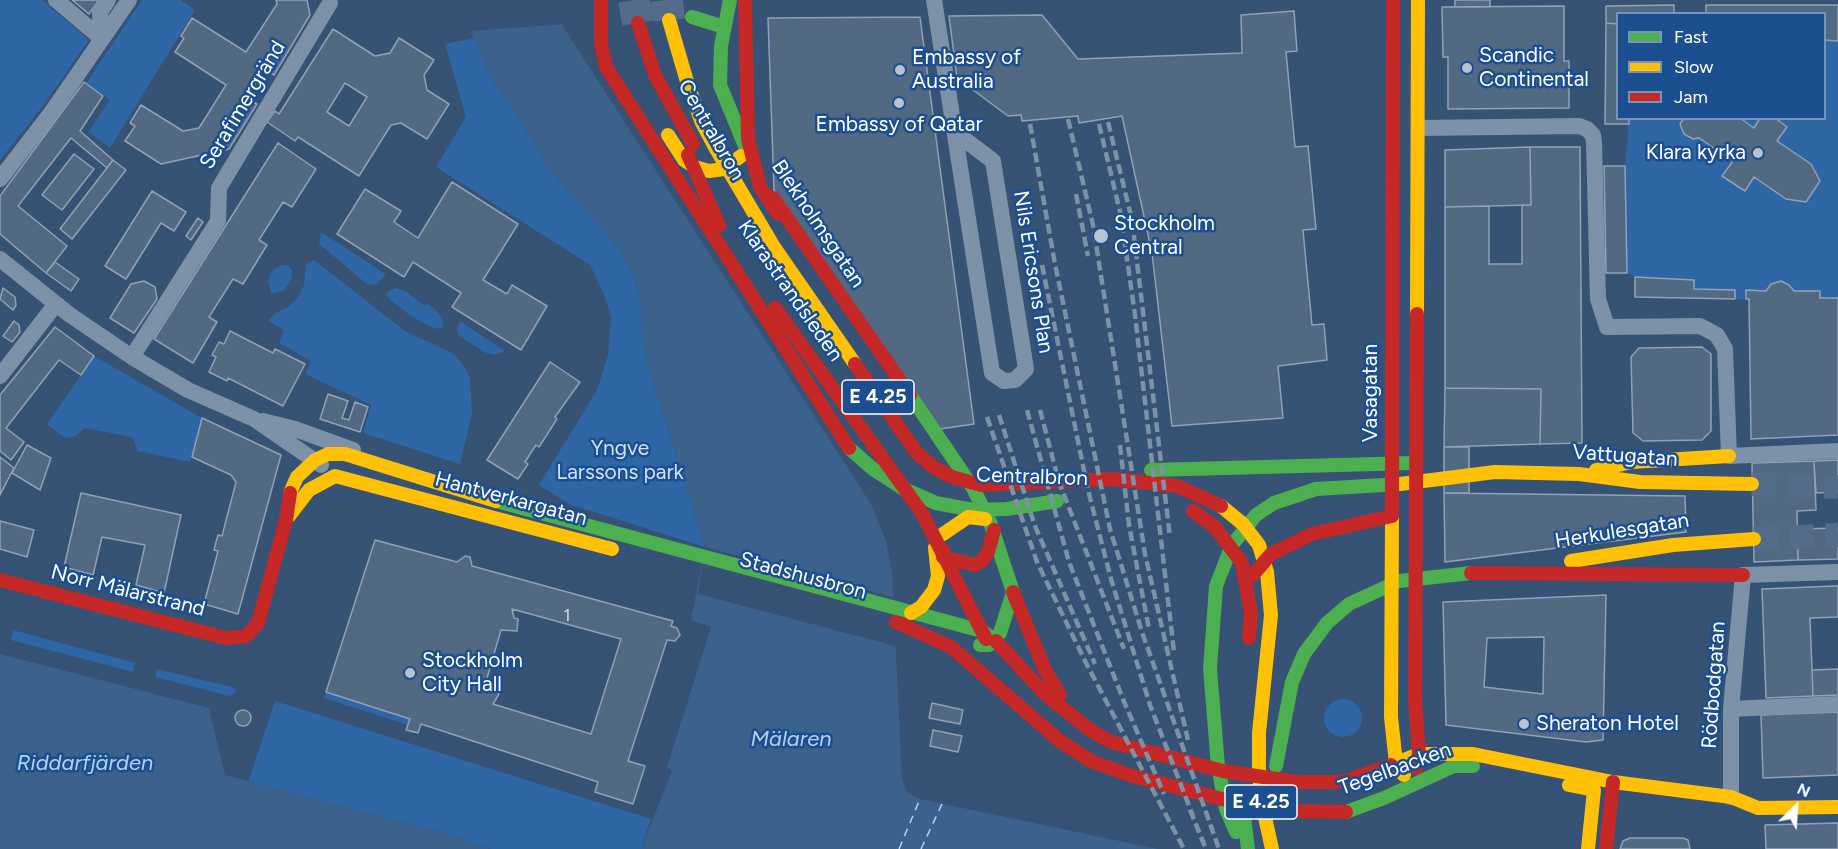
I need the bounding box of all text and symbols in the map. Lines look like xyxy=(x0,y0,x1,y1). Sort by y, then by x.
legend xyxy=(1616,12,1826,120)
text: Fast xyxy=(1674,26,1708,48)
street label: Serafimergränd xyxy=(195,36,291,174)
place label: Scandic Continental xyxy=(1479,43,1589,93)
place label: Embassy of Australia xyxy=(912,45,1021,95)
text: Slow xyxy=(1674,56,1713,78)
marker: Scandic Continental xyxy=(1460,61,1474,75)
marker: Embassy of Australia xyxy=(893,63,907,77)
street label: Centralbron xyxy=(672,75,750,185)
text: Jam xyxy=(1674,86,1708,108)
marker: Embassy of Qatar xyxy=(892,96,906,110)
place label: Embassy of Qatar xyxy=(815,112,983,138)
place label: Klara kyrka xyxy=(1646,140,1746,166)
marker: Klara kyrka xyxy=(1751,146,1765,160)
street label: Blekholmsgatan xyxy=(766,155,870,293)
street label: Nils Ericsons Plan xyxy=(1008,189,1058,355)
place label: Stockholm Central xyxy=(1114,211,1215,261)
street label: Klarastrandsleden xyxy=(732,215,848,367)
marker: Stockholm Central xyxy=(1092,227,1110,245)
street label: Vasagatan xyxy=(1358,344,1384,442)
road number: E 4.25 xyxy=(842,380,914,414)
park label: Yngve Larssons park xyxy=(556,436,684,486)
street label: Vattugatan xyxy=(1572,440,1678,472)
street label: Centralbron xyxy=(976,462,1088,492)
street label: Hantverkargatan xyxy=(432,467,590,531)
street label: Herkulesgatan xyxy=(1553,508,1691,554)
street label: Stadshusbron xyxy=(737,547,869,605)
street label: Norr Mälarstrand xyxy=(48,560,208,622)
house number: 1 xyxy=(563,605,571,627)
street label: Rödbodgatan xyxy=(1697,620,1731,750)
place label: Stockholm City Hall xyxy=(422,648,523,698)
marker: Stockholm City Hall xyxy=(403,666,417,680)
place label: Sheraton Hotel xyxy=(1536,711,1679,737)
marker: Sheraton Hotel xyxy=(1517,717,1531,731)
water label: Mälaren xyxy=(750,727,832,753)
street label: Tegelbacken xyxy=(1335,737,1455,801)
water label: Riddarfjärden xyxy=(17,751,153,777)
north arrow xyxy=(1766,777,1826,837)
text: N xyxy=(1794,779,1813,801)
road number: E 4.25 xyxy=(1225,785,1297,819)

